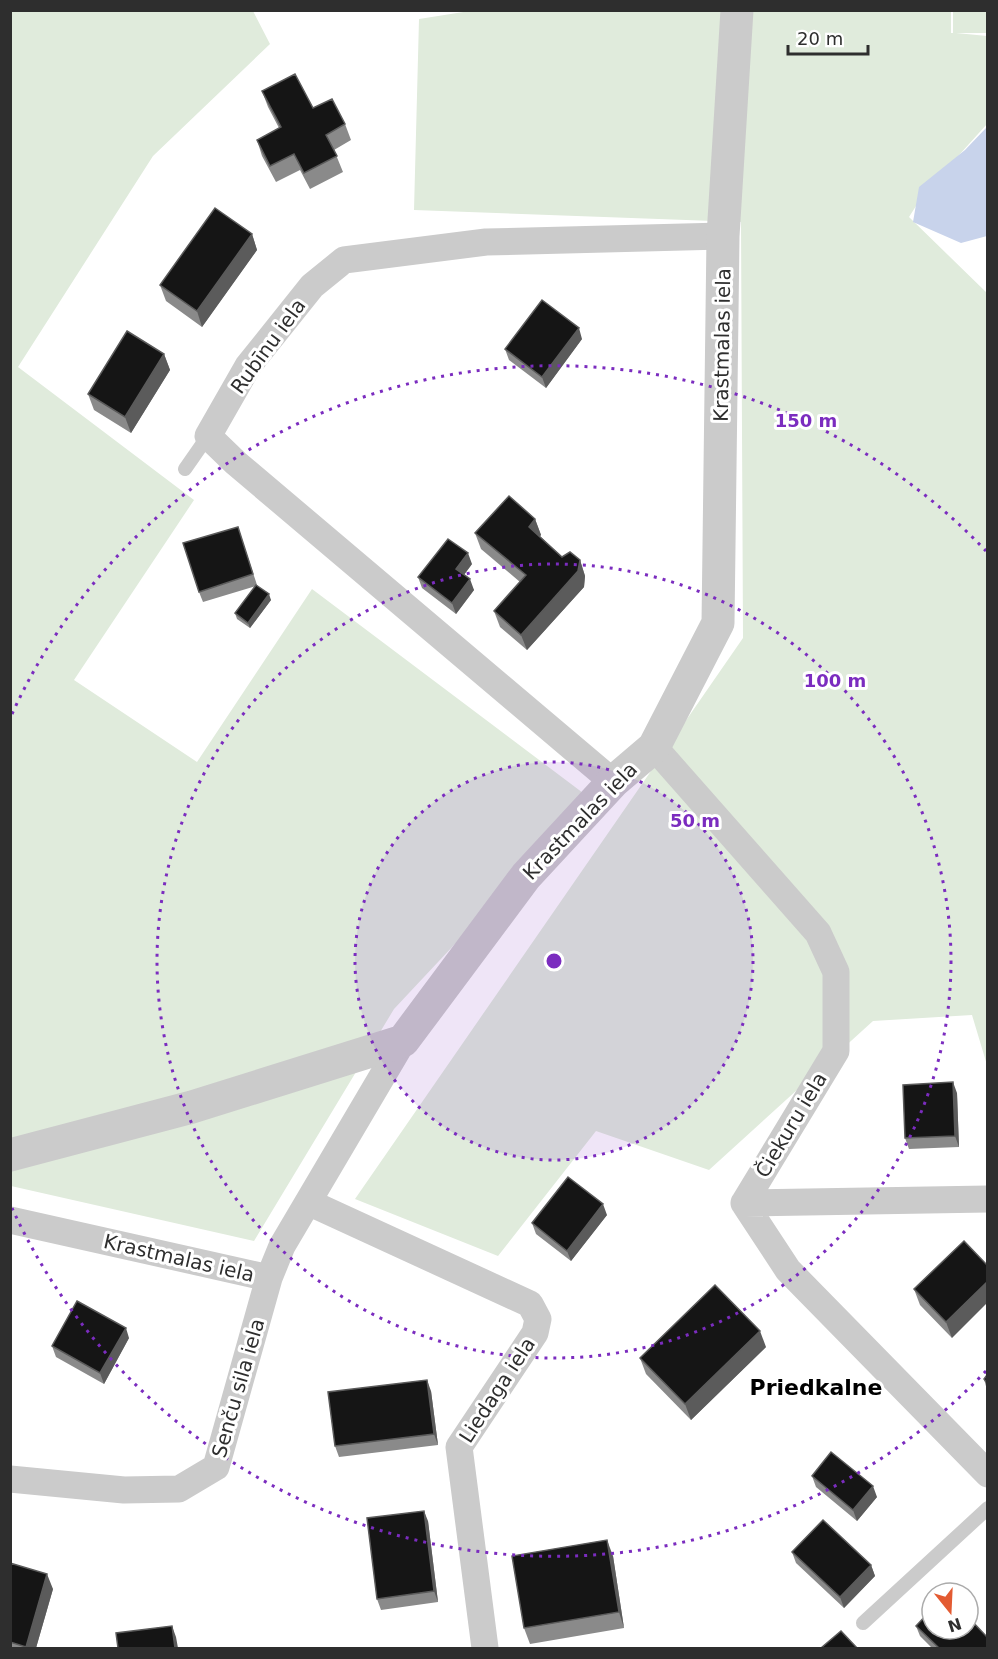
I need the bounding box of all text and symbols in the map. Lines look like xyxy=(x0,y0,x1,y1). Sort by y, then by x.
scale bar xyxy=(788,18,868,56)
text: 20 m xyxy=(797,28,843,49)
street label: Krastmalas iela xyxy=(709,268,735,422)
street label: Rubīnu iela xyxy=(226,294,310,398)
text: 150 m xyxy=(775,410,837,431)
text: 100 m xyxy=(804,670,866,691)
street label: Krastmalas iela xyxy=(518,757,642,885)
text: 50 m xyxy=(670,810,720,831)
centre of rings xyxy=(544,951,564,971)
street label: Čiekuru iela xyxy=(750,1068,832,1182)
street label: Krastmalas iela xyxy=(101,1229,257,1287)
street label: Senču sila iela xyxy=(207,1316,269,1460)
street label: Liedaga iela xyxy=(454,1333,540,1447)
district label: Priedkalne xyxy=(750,1375,882,1400)
north arrow xyxy=(920,1581,980,1641)
text: N xyxy=(945,1614,964,1636)

